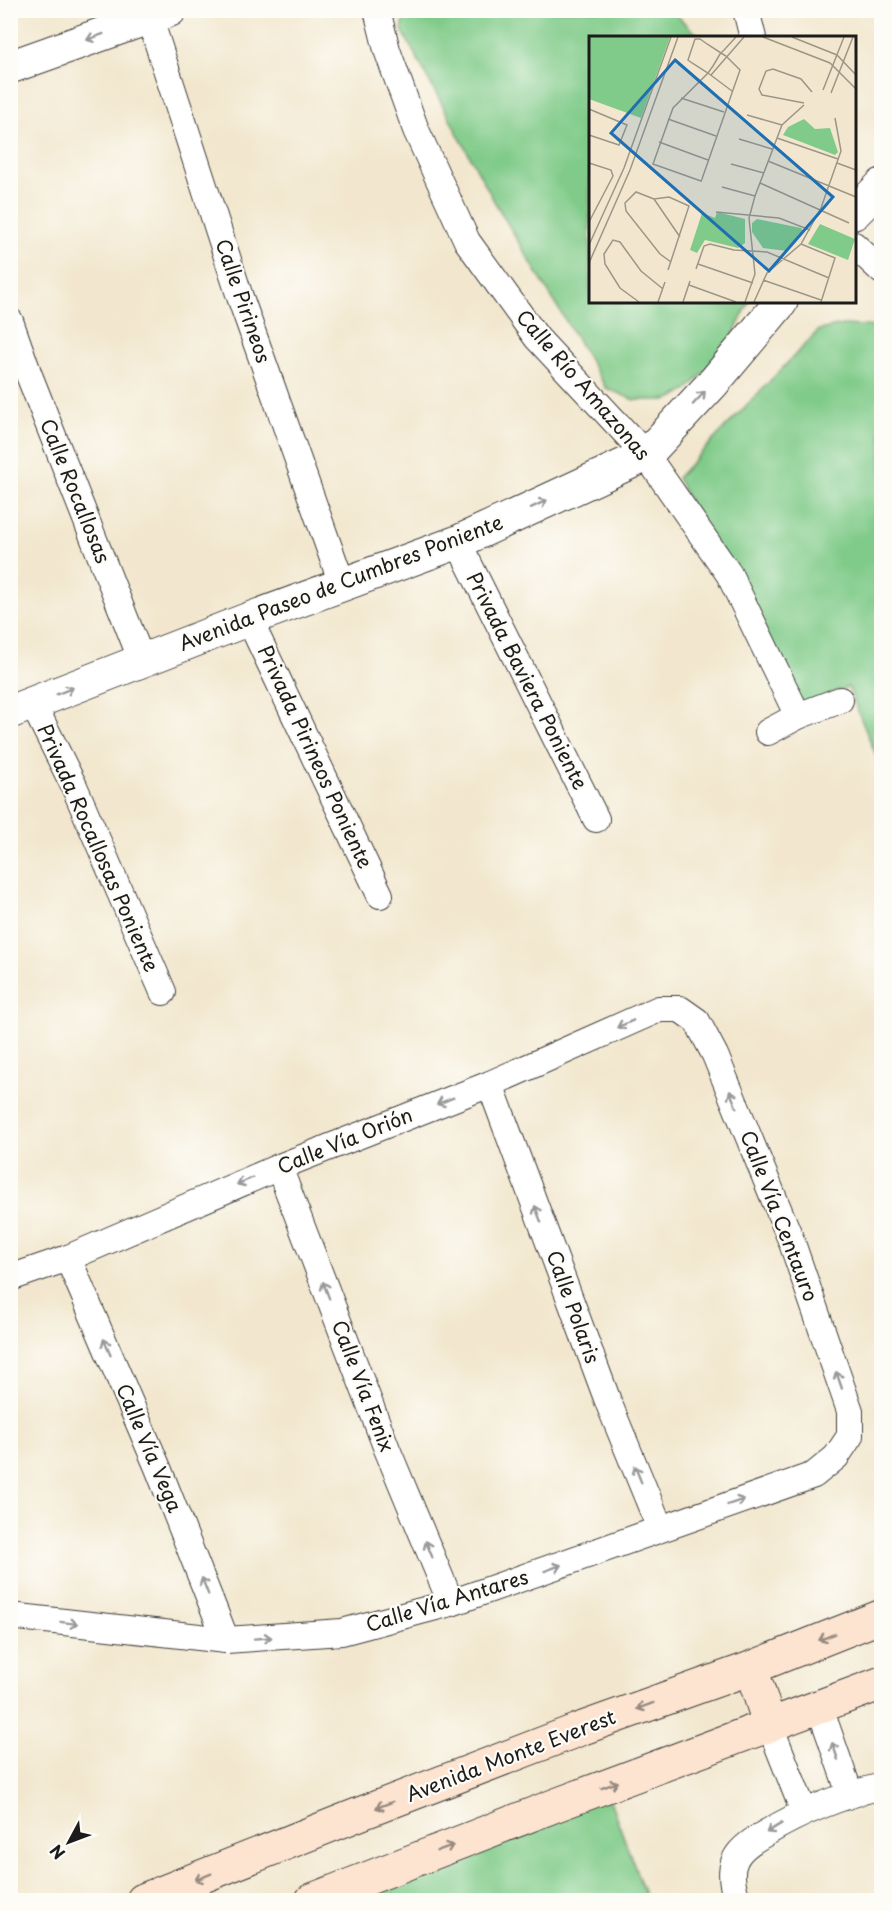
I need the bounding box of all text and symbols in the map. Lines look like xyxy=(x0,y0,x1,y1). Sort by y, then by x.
one-way arrow xyxy=(86,32,104,43)
inset map xyxy=(589,36,856,303)
street label: Calle Pirineos xyxy=(209,234,279,367)
street label: Calle Río Amazonas xyxy=(510,302,658,466)
one-way arrow xyxy=(692,391,706,406)
street label: Calle Rocallosas xyxy=(33,414,119,567)
one-way arrow xyxy=(530,498,548,510)
street label: Avenida Paseo de Cumbres Poniente xyxy=(174,506,507,658)
street label: Privada Baviera Poniente xyxy=(460,566,596,795)
street label: Privada Pirineos Poniente xyxy=(251,640,381,873)
one-way arrow xyxy=(55,685,74,696)
street label: Privada Rocallosas Poniente xyxy=(31,719,167,976)
one-way arrow xyxy=(616,1019,634,1031)
one-way arrow xyxy=(727,1090,738,1109)
one-way arrow xyxy=(437,1096,455,1107)
street label: Calle Vía Orión xyxy=(272,1099,417,1181)
street label: Calle Vía Centauro xyxy=(733,1126,826,1306)
one-way arrow xyxy=(236,1176,254,1187)
one-way arrow xyxy=(532,1205,543,1223)
street label: Calle Polaris xyxy=(540,1246,608,1368)
one-way arrow xyxy=(320,1281,331,1300)
street label: Calle Vía Fenix xyxy=(325,1315,403,1456)
one-way arrow xyxy=(100,1339,112,1357)
one-way arrow xyxy=(832,1371,843,1390)
street label: Calle Vía Vega xyxy=(109,1378,191,1517)
one-way arrow xyxy=(632,1466,643,1484)
one-way arrow xyxy=(726,1495,745,1506)
one-way arrow xyxy=(423,1541,434,1559)
street label: Calle Vía Antares xyxy=(362,1561,532,1639)
one-way arrow xyxy=(543,1562,562,1573)
one-way arrow xyxy=(199,1577,210,1596)
one-way arrow xyxy=(58,1618,78,1629)
one-way arrow xyxy=(252,1632,272,1643)
one-way arrow xyxy=(818,1632,837,1643)
street label: Avenida Monte Everest xyxy=(402,1701,620,1809)
one-way arrow xyxy=(636,1701,655,1712)
one-way arrow xyxy=(829,1742,840,1760)
one-way arrow xyxy=(601,1778,619,1789)
one-way arrow xyxy=(375,1800,394,1811)
north arrow xyxy=(39,1812,99,1872)
one-way arrow xyxy=(766,1822,783,1834)
text: N xyxy=(44,1840,70,1865)
one-way arrow xyxy=(435,1842,454,1853)
one-way arrow xyxy=(194,1872,212,1883)

